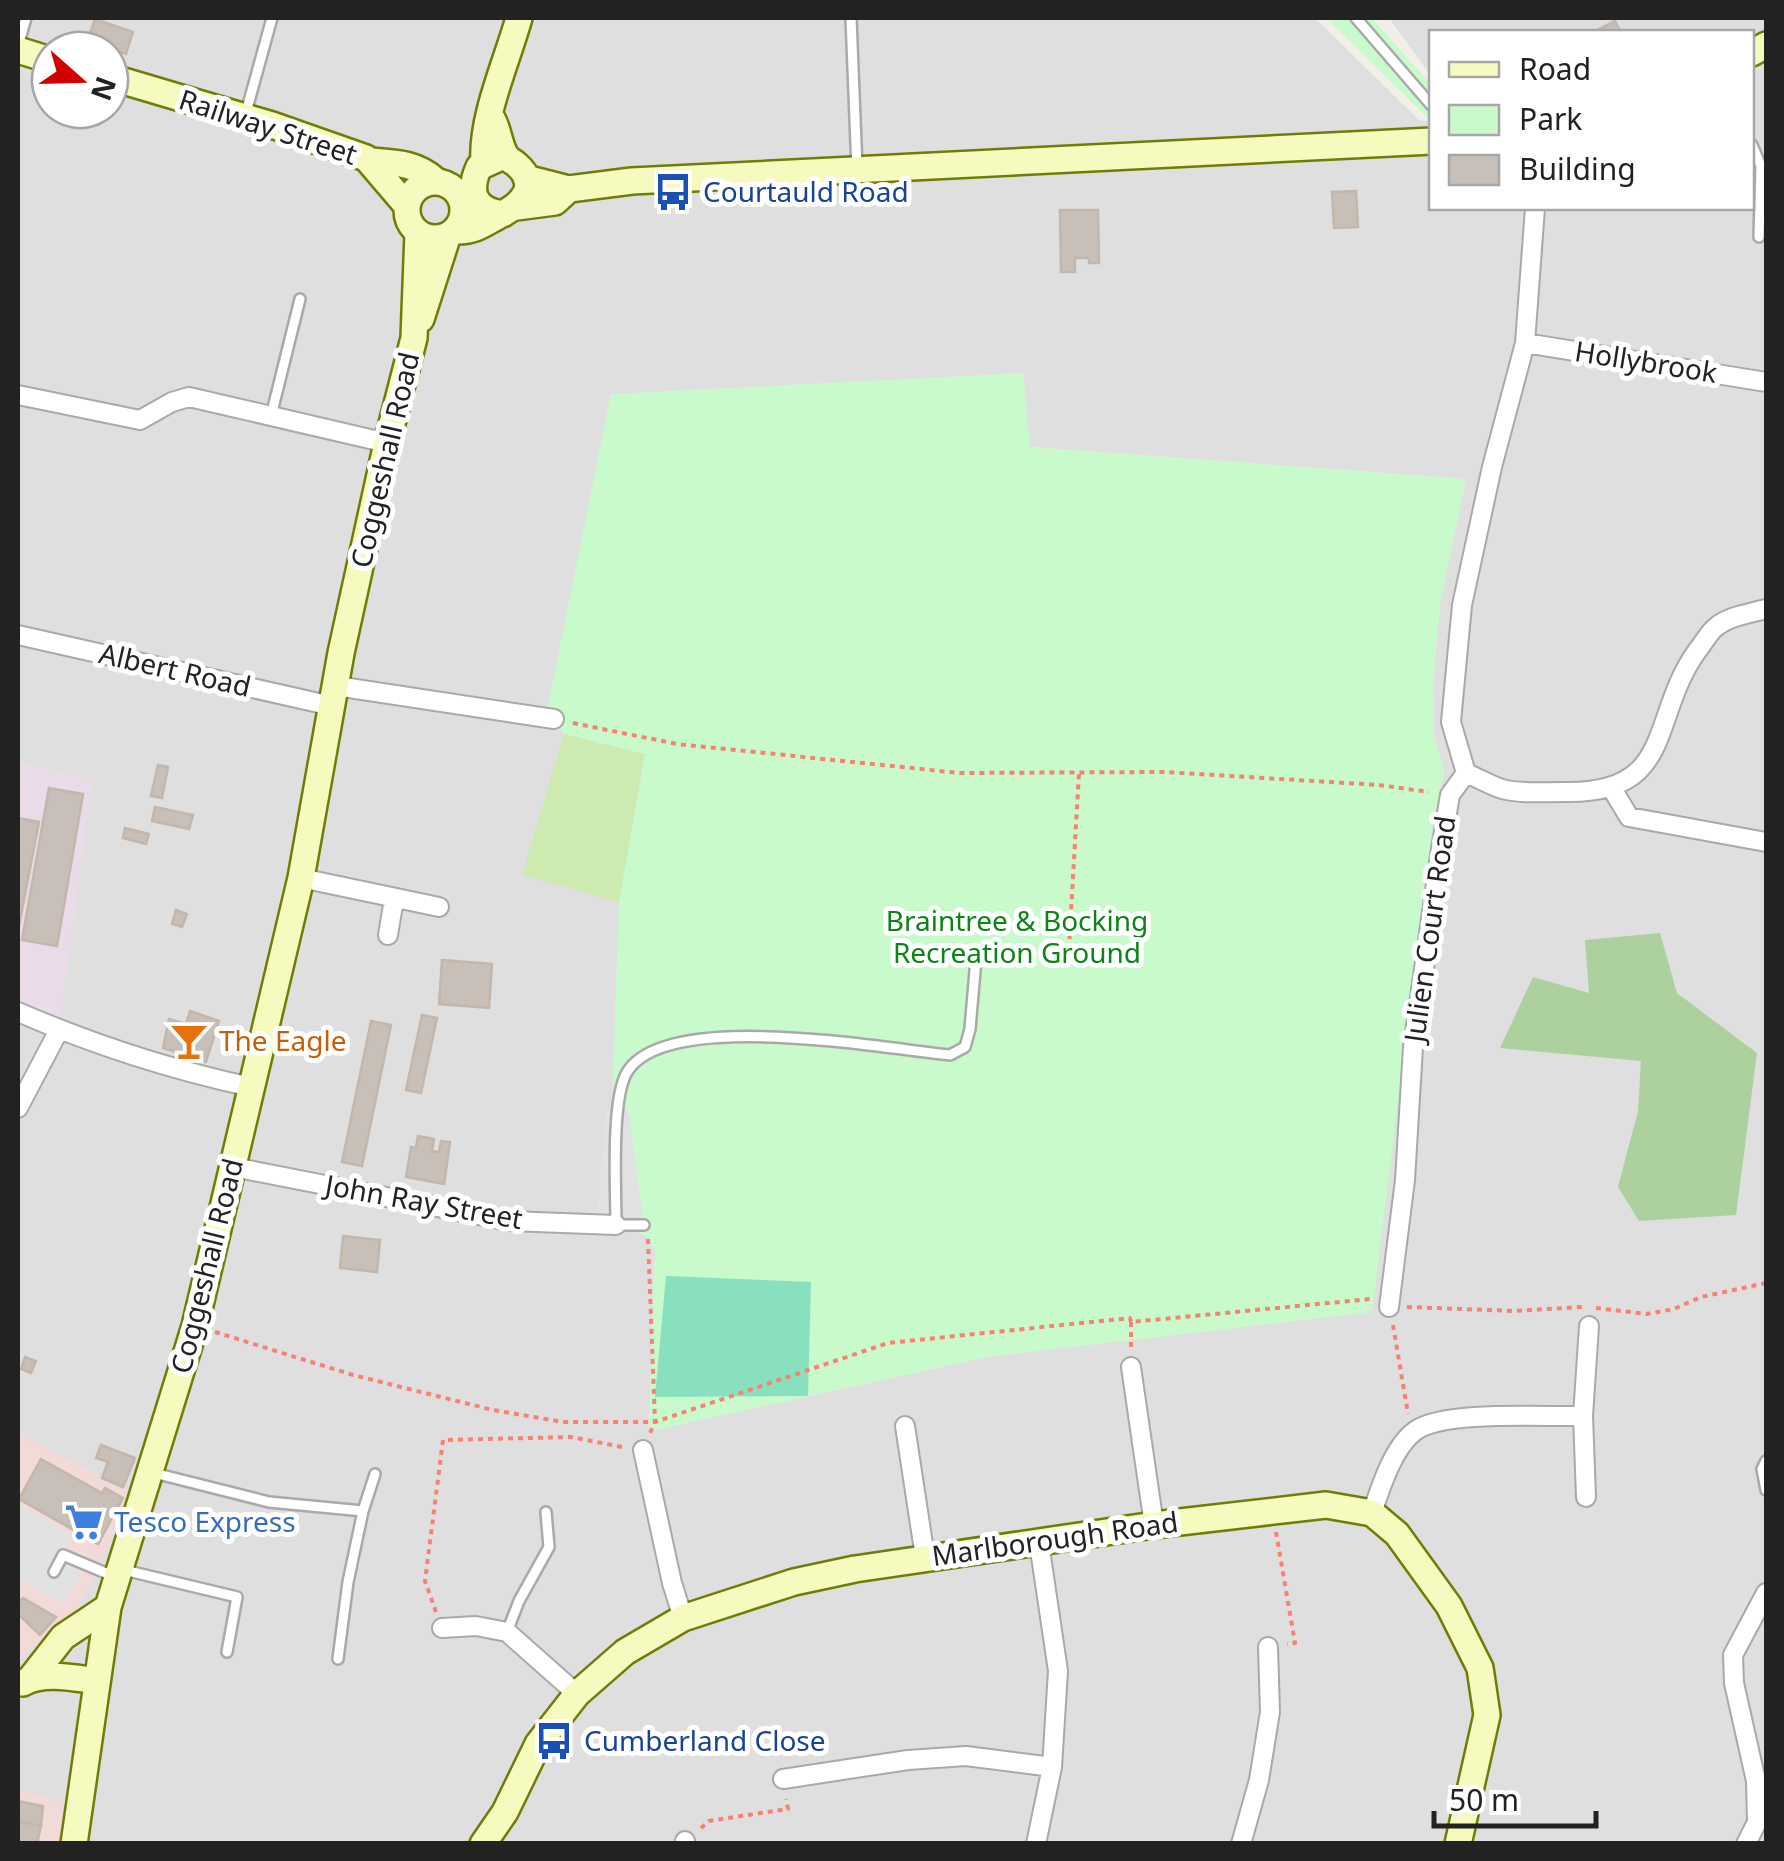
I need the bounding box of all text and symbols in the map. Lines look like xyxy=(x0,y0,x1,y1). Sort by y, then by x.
north arrow xyxy=(30,30,130,130)
legend xyxy=(1429,30,1754,210)
text: Road xyxy=(1519,48,1591,89)
text: N xyxy=(83,72,126,106)
street label: Railway Street xyxy=(174,79,362,173)
text: Park xyxy=(1519,98,1582,139)
text: Building xyxy=(1519,148,1636,189)
bus stop icon: Courtauld Road xyxy=(652,171,694,213)
place label: Courtauld Road xyxy=(703,172,909,210)
street label: Hollybrook xyxy=(1572,331,1720,391)
street label: Coggeshall Road xyxy=(341,348,427,571)
street label: Albert Road xyxy=(96,633,255,705)
street label: Julien Court Road xyxy=(1394,813,1464,1047)
park label: Braintree & Bocking Recreation Ground xyxy=(886,901,1148,971)
bar icon: The Eagle xyxy=(168,1020,210,1062)
place label: The Eagle xyxy=(219,1021,346,1059)
street label: Coggeshall Road xyxy=(161,1154,251,1377)
street label: John Ray Street xyxy=(320,1164,526,1237)
supermarket icon: Tesco Express xyxy=(63,1501,105,1543)
place label: Tesco Express xyxy=(114,1502,296,1540)
street label: Marlborough Road xyxy=(929,1502,1180,1574)
bus stop icon: Cumberland Close xyxy=(533,1720,575,1762)
place label: Cumberland Close xyxy=(584,1721,826,1759)
scale bar xyxy=(1434,1766,1596,1828)
text: 50 m xyxy=(1449,1779,1519,1820)

